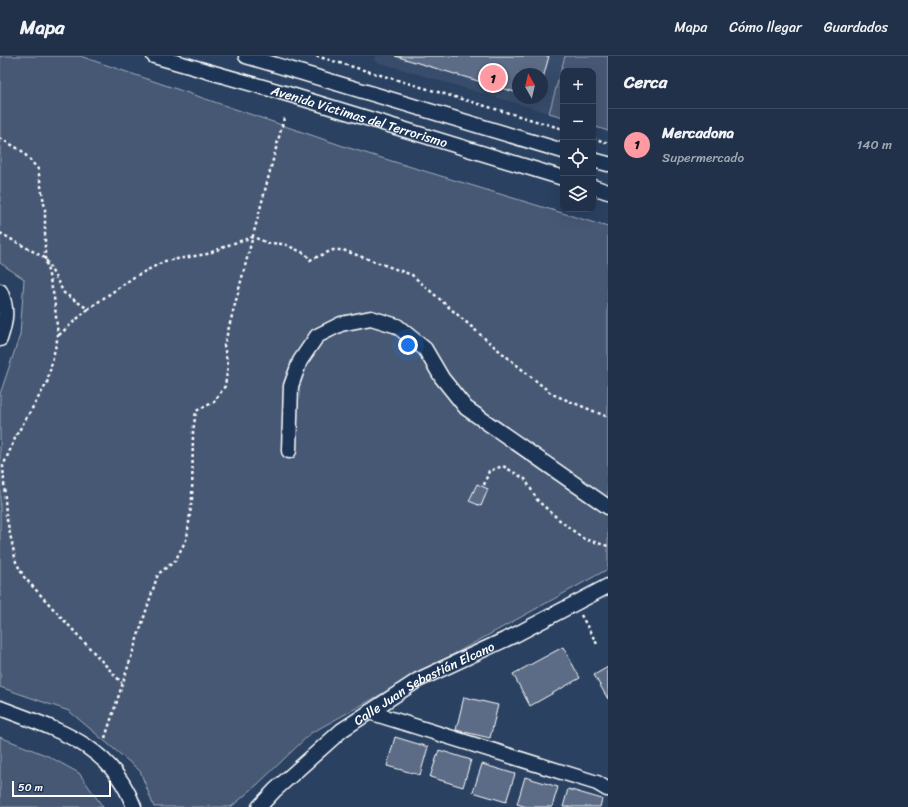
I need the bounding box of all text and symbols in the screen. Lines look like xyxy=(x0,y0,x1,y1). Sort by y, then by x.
text: Mapa xyxy=(20,11,65,44)
text: Mapa xyxy=(674,15,707,40)
text: Cómo llegar xyxy=(729,15,802,40)
text: Guardados xyxy=(824,15,888,40)
pin: 1 xyxy=(480,63,506,93)
text: Cerca xyxy=(624,67,667,97)
north arrow xyxy=(512,68,548,104)
map controls xyxy=(560,68,596,212)
button: + xyxy=(560,68,596,104)
street label: Avenida Víctimas del Terrorismo xyxy=(267,78,451,154)
button: − xyxy=(560,104,596,140)
text: Mercadona xyxy=(662,120,734,146)
text: 1 xyxy=(634,133,640,156)
text: 140 m xyxy=(857,133,892,156)
button: locate xyxy=(560,140,596,176)
text: Supermercado xyxy=(662,146,744,169)
button: layers xyxy=(560,176,596,212)
your location xyxy=(398,335,418,355)
street label: Calle Juan Sebastián Elcano xyxy=(348,634,499,731)
text: 50 m xyxy=(18,778,43,797)
scale bar xyxy=(12,779,111,798)

